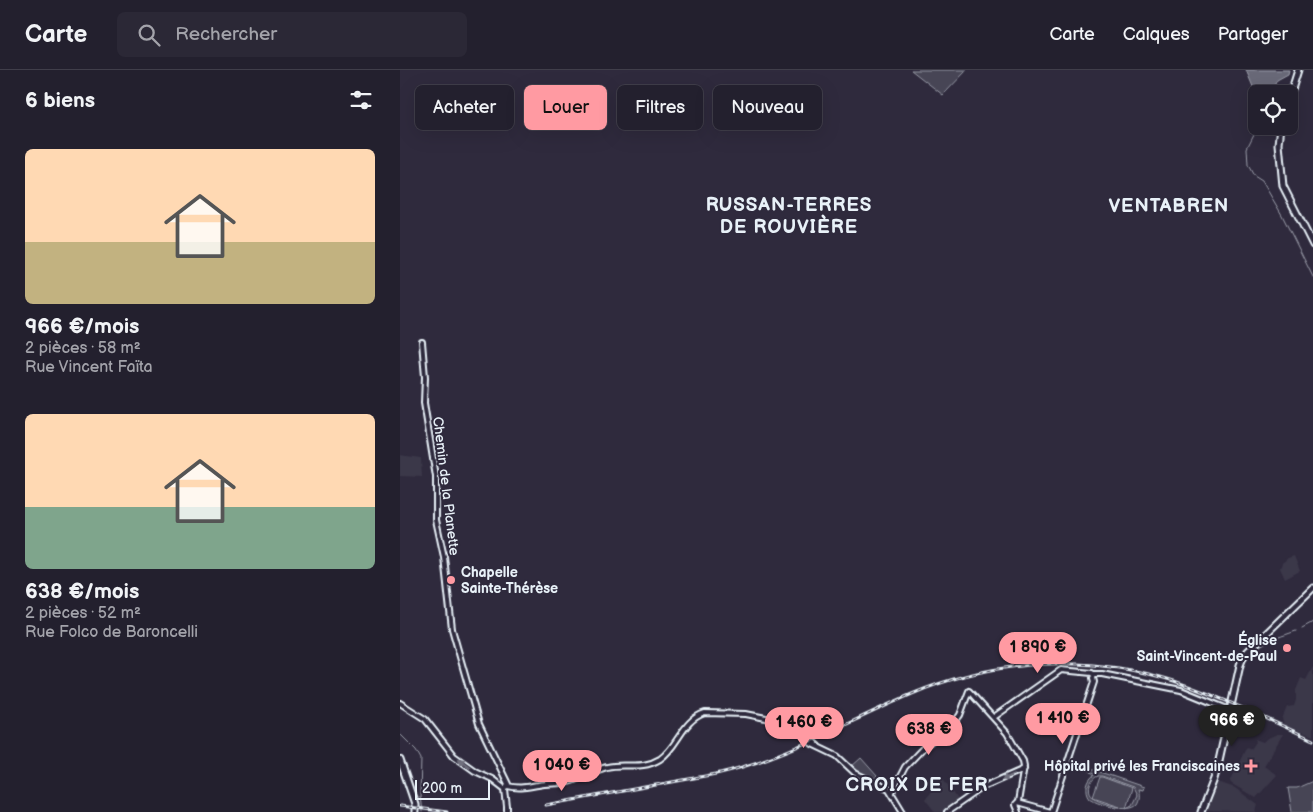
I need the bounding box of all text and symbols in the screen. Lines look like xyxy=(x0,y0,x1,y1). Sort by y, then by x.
search box xyxy=(117,12,467,57)
text: Carte xyxy=(25,20,87,49)
icon: search xyxy=(135,21,163,49)
text: Rechercher xyxy=(175,23,277,46)
text: Carte xyxy=(1049,24,1095,45)
text: Calques xyxy=(1123,24,1190,45)
text: Partager xyxy=(1218,24,1288,45)
chip: Acheter xyxy=(415,85,514,130)
chip: Louer xyxy=(524,85,607,130)
chip: Filtres xyxy=(617,85,703,130)
chip: Nouveau xyxy=(713,85,822,130)
map controls xyxy=(1248,85,1298,135)
button: locate xyxy=(1248,85,1298,135)
icon: filters xyxy=(347,86,375,114)
text: 6 biens xyxy=(25,88,95,113)
icon: home xyxy=(155,181,245,271)
district label: RUSSAN-TERRES DE ROUVIÈRE xyxy=(706,194,872,239)
district label: VENTABREN xyxy=(1109,195,1229,218)
text: 966 €/mois xyxy=(25,314,139,339)
text: 2 pièces · 58 m² xyxy=(25,339,141,358)
text: Rue Vincent Faïta xyxy=(25,358,153,377)
street label: Chemin de la Planette xyxy=(429,416,463,556)
icon: home xyxy=(155,446,245,536)
place label: Chapelle Sainte-Thérèse xyxy=(461,564,558,597)
marker: Chapelle Sainte-Thérèse xyxy=(445,574,457,586)
text: 638 €/mois xyxy=(25,579,139,604)
text: 2 pièces · 52 m² xyxy=(25,604,141,623)
text: Rue Folco de Baroncelli xyxy=(25,623,198,642)
place label: Église Saint-Vincent-de-Paul xyxy=(1137,630,1277,665)
pin: 1 890 € xyxy=(992,632,1084,674)
text: 1 890 € xyxy=(1010,638,1066,657)
marker: Église Saint-Vincent-de-Paul xyxy=(1281,642,1293,654)
pin: 1 410 € xyxy=(1017,702,1109,745)
pin: 966 € xyxy=(1197,704,1267,747)
pin: 1 460 € xyxy=(758,706,850,749)
text: 1 410 € xyxy=(1036,709,1090,728)
text: 966 € xyxy=(1209,711,1255,730)
text: 1 460 € xyxy=(776,713,832,732)
pin: 638 € xyxy=(894,714,964,756)
text: 638 € xyxy=(906,720,952,739)
pin: 1 040 € xyxy=(516,750,608,792)
text: 1 040 € xyxy=(534,756,590,775)
one-way arrow xyxy=(457,758,471,768)
place label: Hôpital privé les Franciscaines xyxy=(1044,758,1240,775)
marker: Hôpital privé les Franciscaines xyxy=(1244,759,1258,773)
one-way arrow xyxy=(1001,773,1015,781)
district label: CROIX DE FER xyxy=(846,774,988,797)
scale bar xyxy=(415,777,490,800)
text: 200 m xyxy=(422,780,462,797)

